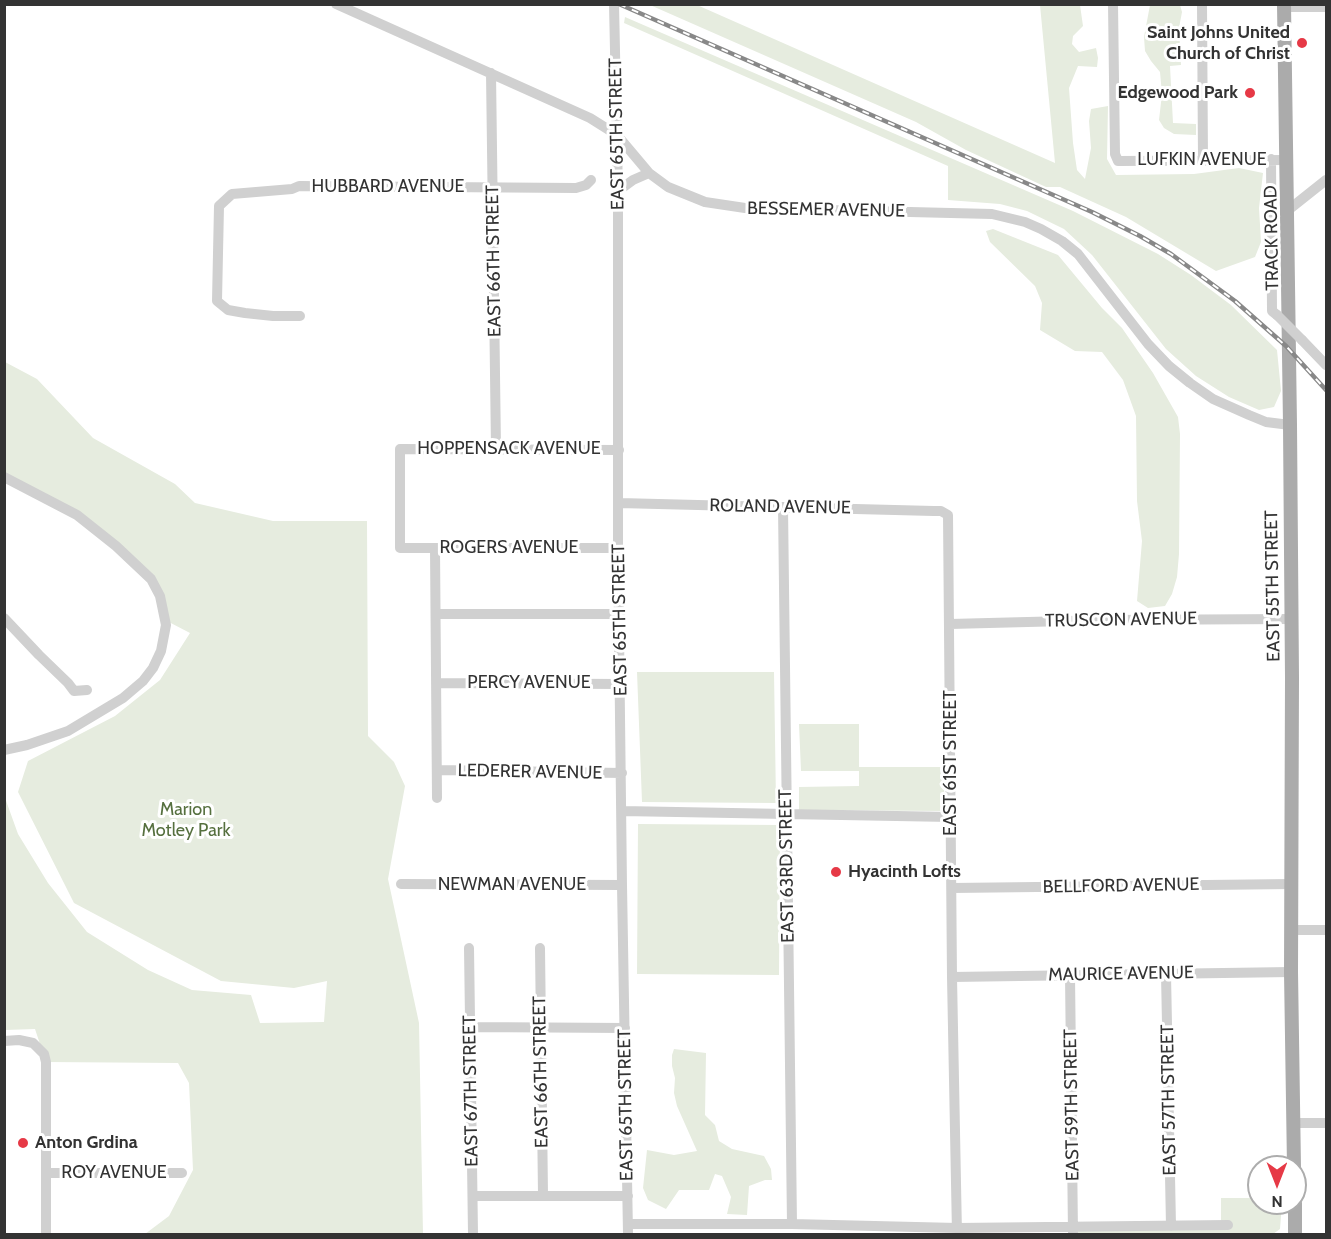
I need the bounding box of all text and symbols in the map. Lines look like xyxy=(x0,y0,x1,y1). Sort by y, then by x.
place label: Saint Johns United Church of Christ xyxy=(1147,22,1290,64)
marker: Saint Johns United Church of Christ xyxy=(1295,36,1309,50)
street label: EAST 65TH STREET xyxy=(605,58,629,210)
place label: Edgewood Park xyxy=(1118,82,1238,104)
marker: Edgewood Park xyxy=(1243,86,1257,100)
street label: LUFKIN AVENUE xyxy=(1137,149,1267,171)
street label: HUBBARD AVENUE xyxy=(311,176,465,198)
street label: EAST 66TH STREET xyxy=(482,185,506,337)
street label: TRACK ROAD xyxy=(1260,185,1284,291)
street label: BESSEMER AVENUE xyxy=(747,198,905,222)
street label: HOPPENSACK AVENUE xyxy=(417,438,601,460)
street label: ROLAND AVENUE xyxy=(709,495,851,519)
street label: EAST 55TH STREET xyxy=(1261,510,1285,662)
street label: ROGERS AVENUE xyxy=(439,537,579,559)
street label: EAST 65TH STREET xyxy=(608,544,632,696)
street label: TRUSCON AVENUE xyxy=(1045,608,1197,632)
street label: PERCY AVENUE xyxy=(467,672,591,694)
street label: EAST 61ST STREET xyxy=(940,690,962,836)
street label: LEDERER AVENUE xyxy=(458,760,602,784)
street label: EAST 63RD STREET xyxy=(775,789,799,943)
park label: Marion Motley Park xyxy=(141,799,231,842)
place label: Hyacinth Lofts xyxy=(848,861,961,883)
marker: Hyacinth Lofts xyxy=(829,865,843,879)
street label: NEWMAN AVENUE xyxy=(438,874,586,896)
street label: BELLFORD AVENUE xyxy=(1042,874,1200,898)
street label: MAURICE AVENUE xyxy=(1048,962,1194,986)
street label: EAST 66TH STREET xyxy=(529,996,553,1148)
street label: EAST 67TH STREET xyxy=(459,1015,483,1167)
street label: EAST 57TH STREET xyxy=(1157,1024,1181,1176)
street label: EAST 65TH STREET xyxy=(614,1029,638,1181)
street label: EAST 59TH STREET xyxy=(1060,1029,1084,1181)
place label: Anton Grdina xyxy=(35,1132,138,1154)
marker: Anton Grdina xyxy=(16,1136,30,1150)
north arrow xyxy=(1247,1155,1307,1215)
street label: ROY AVENUE xyxy=(61,1162,167,1184)
text: N xyxy=(1271,1192,1283,1211)

